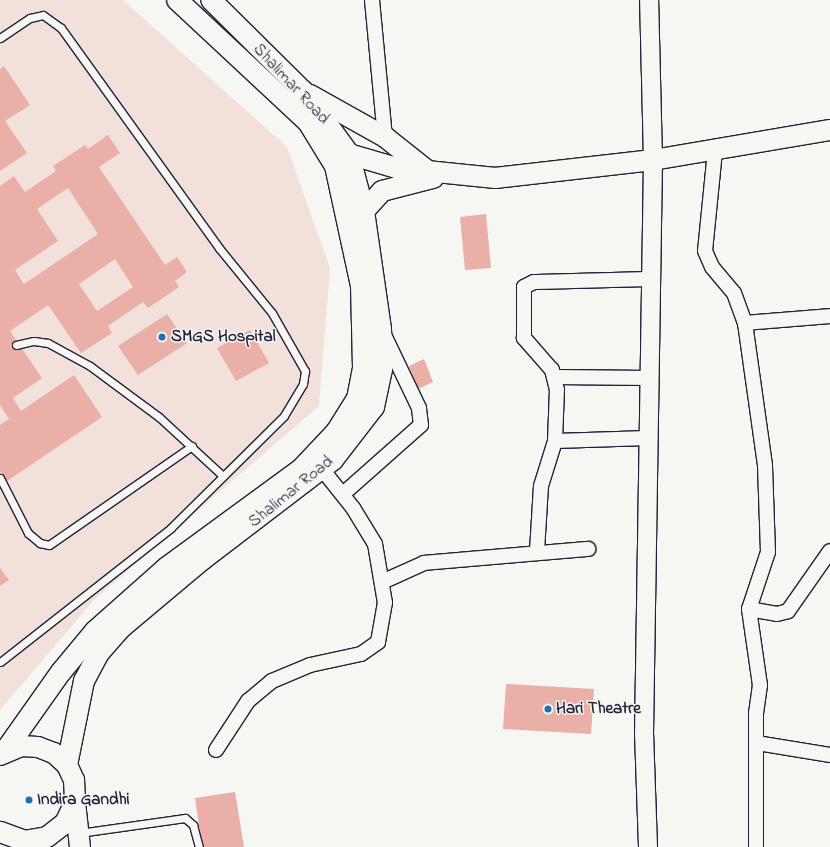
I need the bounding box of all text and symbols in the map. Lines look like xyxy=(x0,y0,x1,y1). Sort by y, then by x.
street label: Shalimar Road xyxy=(248,39,334,129)
place label: SMGS Hospital xyxy=(171,327,275,347)
marker: SMGS Hospital xyxy=(156,331,168,343)
street label: Shalimar Road xyxy=(245,452,337,532)
place label: Hari Theatre xyxy=(556,699,641,719)
marker: Hari Theatre xyxy=(543,704,553,714)
place label: Indira Gandhi xyxy=(37,790,130,810)
marker: Indira Gandhi xyxy=(24,795,34,805)

